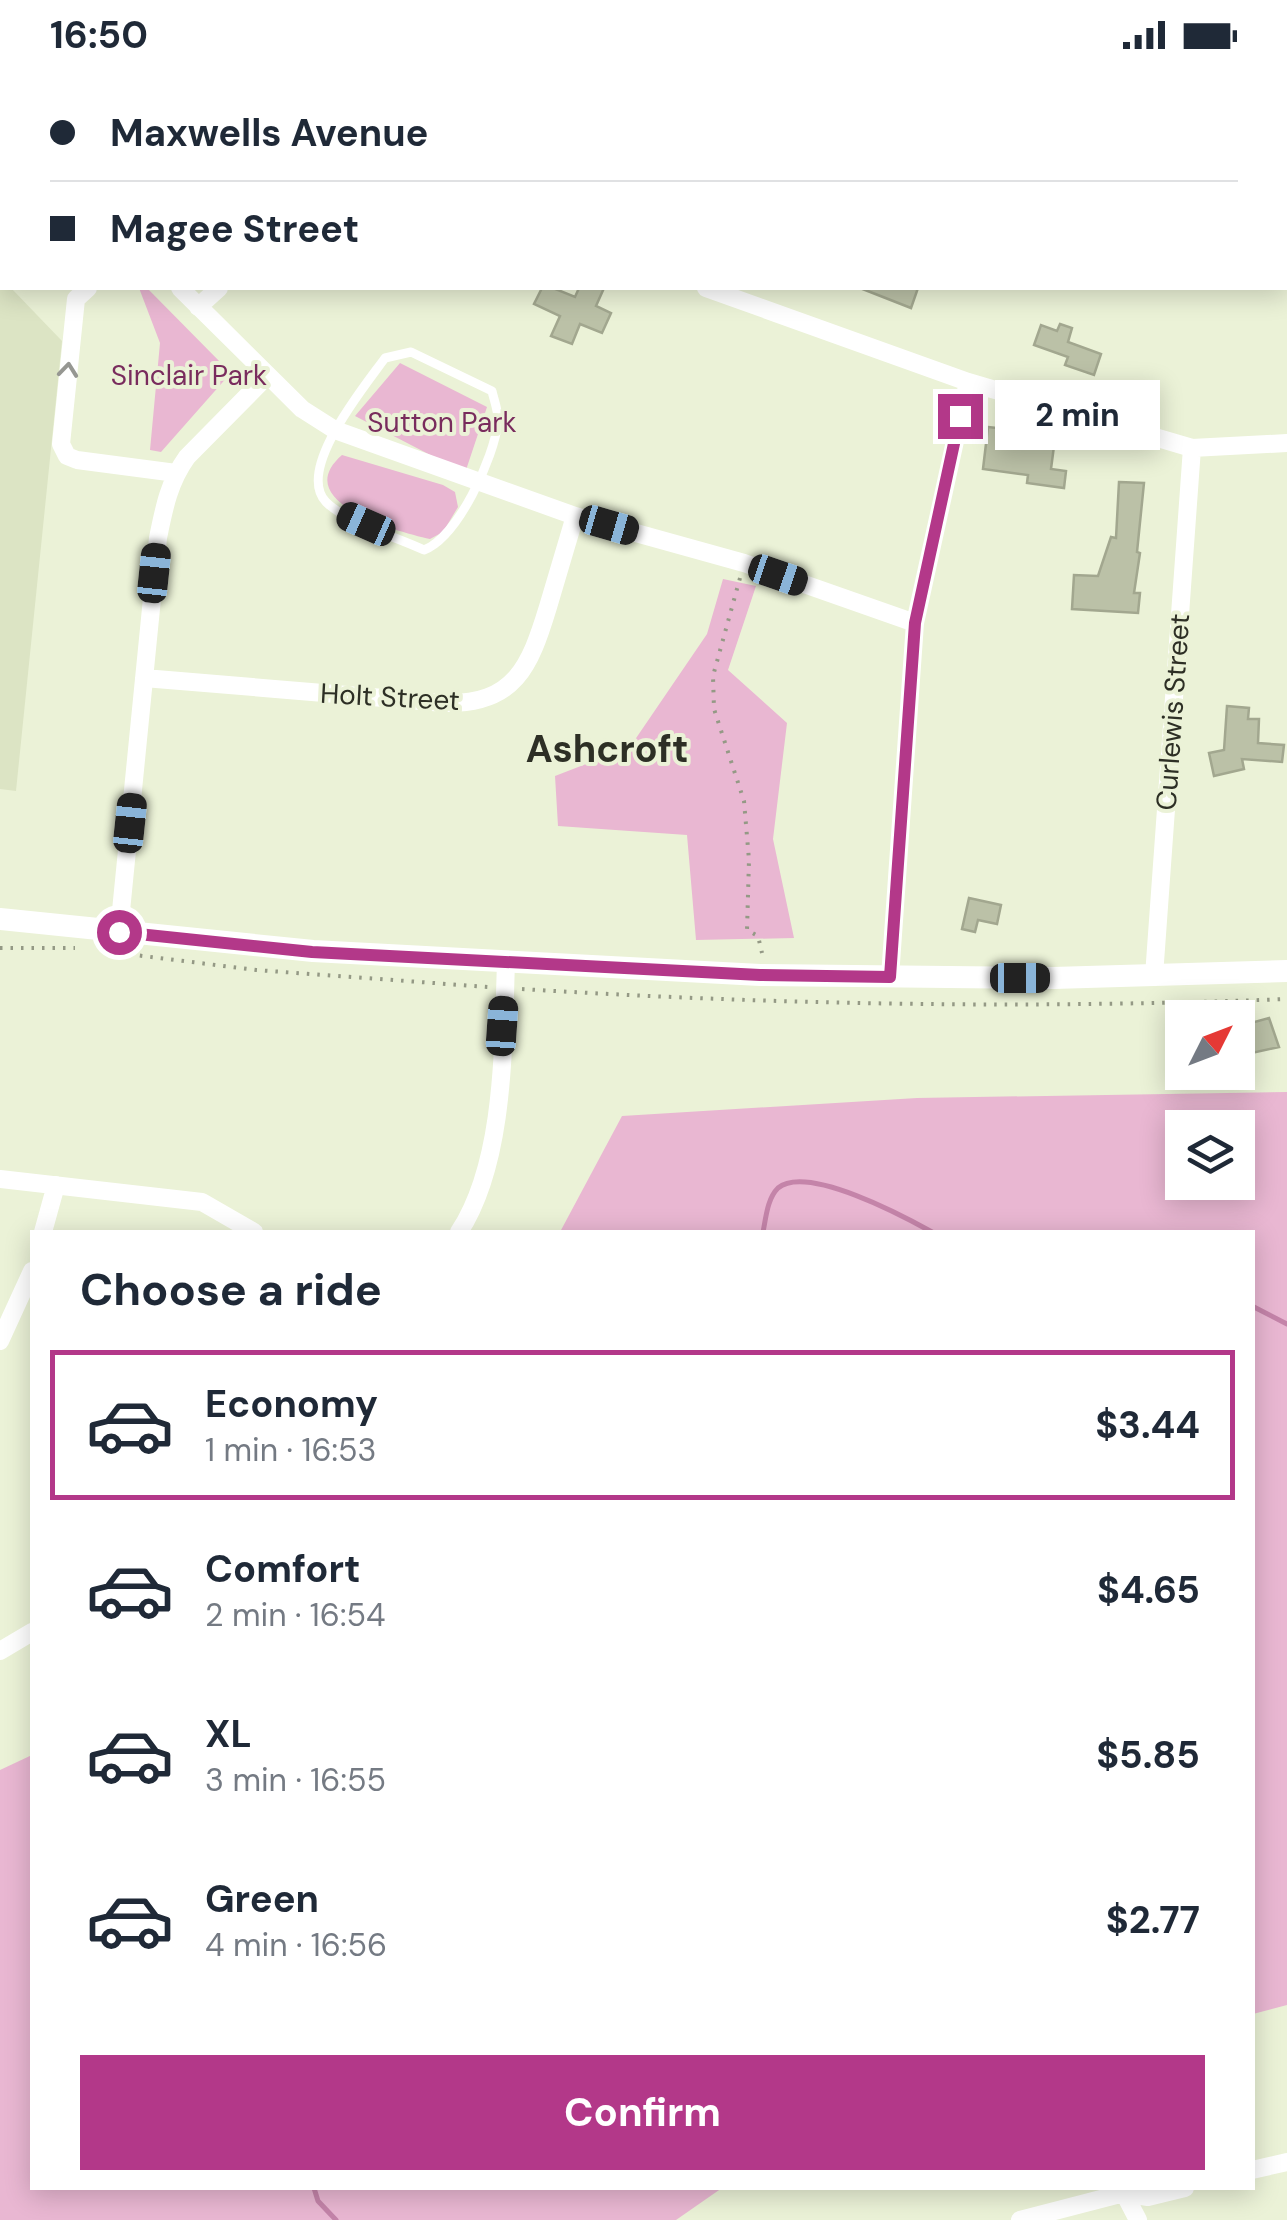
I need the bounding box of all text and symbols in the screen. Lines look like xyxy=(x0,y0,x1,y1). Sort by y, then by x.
text: 16:50 xyxy=(50,10,148,60)
text: Maxwells Avenue xyxy=(110,108,428,158)
text: Magee Street xyxy=(110,204,359,254)
park label: Sinclair Park xyxy=(111,357,267,394)
one-way arrow xyxy=(57,361,79,377)
callout: 2 min xyxy=(995,381,1160,451)
route end xyxy=(938,394,983,439)
text: 2 min xyxy=(1035,394,1120,436)
park label: Sutton Park xyxy=(367,404,517,441)
car xyxy=(332,498,400,550)
car xyxy=(576,502,642,548)
car xyxy=(136,542,172,604)
car xyxy=(745,551,811,599)
street label: Curlewis Street xyxy=(1148,612,1198,812)
street label: Holt Street xyxy=(319,675,461,719)
district label: Ashcroft xyxy=(526,724,688,774)
car xyxy=(112,792,148,854)
route start xyxy=(97,910,142,955)
car xyxy=(990,963,1050,993)
car xyxy=(485,995,519,1057)
north arrow xyxy=(1165,1000,1255,1090)
map controls xyxy=(1165,1000,1255,1200)
button: layers xyxy=(1165,1110,1255,1200)
text: Choose a ride xyxy=(80,1260,382,1319)
text: Economy xyxy=(205,1379,378,1429)
icon: car xyxy=(85,1380,175,1470)
text: $3.44 xyxy=(1095,1400,1200,1450)
text: 1 min · 16:53 xyxy=(205,1429,376,1471)
text: Comfort xyxy=(205,1544,361,1594)
icon: car xyxy=(85,1545,175,1635)
text: $4.65 xyxy=(1097,1565,1200,1615)
text: 2 min · 16:54 xyxy=(205,1594,385,1636)
text: XL xyxy=(205,1709,252,1759)
icon: car xyxy=(85,1710,175,1800)
text: $5.85 xyxy=(1096,1730,1200,1780)
text: 3 min · 16:55 xyxy=(205,1759,386,1801)
text: Green xyxy=(205,1874,319,1924)
icon: car xyxy=(85,1875,175,1965)
text: $2.77 xyxy=(1106,1895,1200,1945)
text: 4 min · 16:56 xyxy=(205,1924,387,1966)
button: Confirm xyxy=(80,2055,1205,2170)

